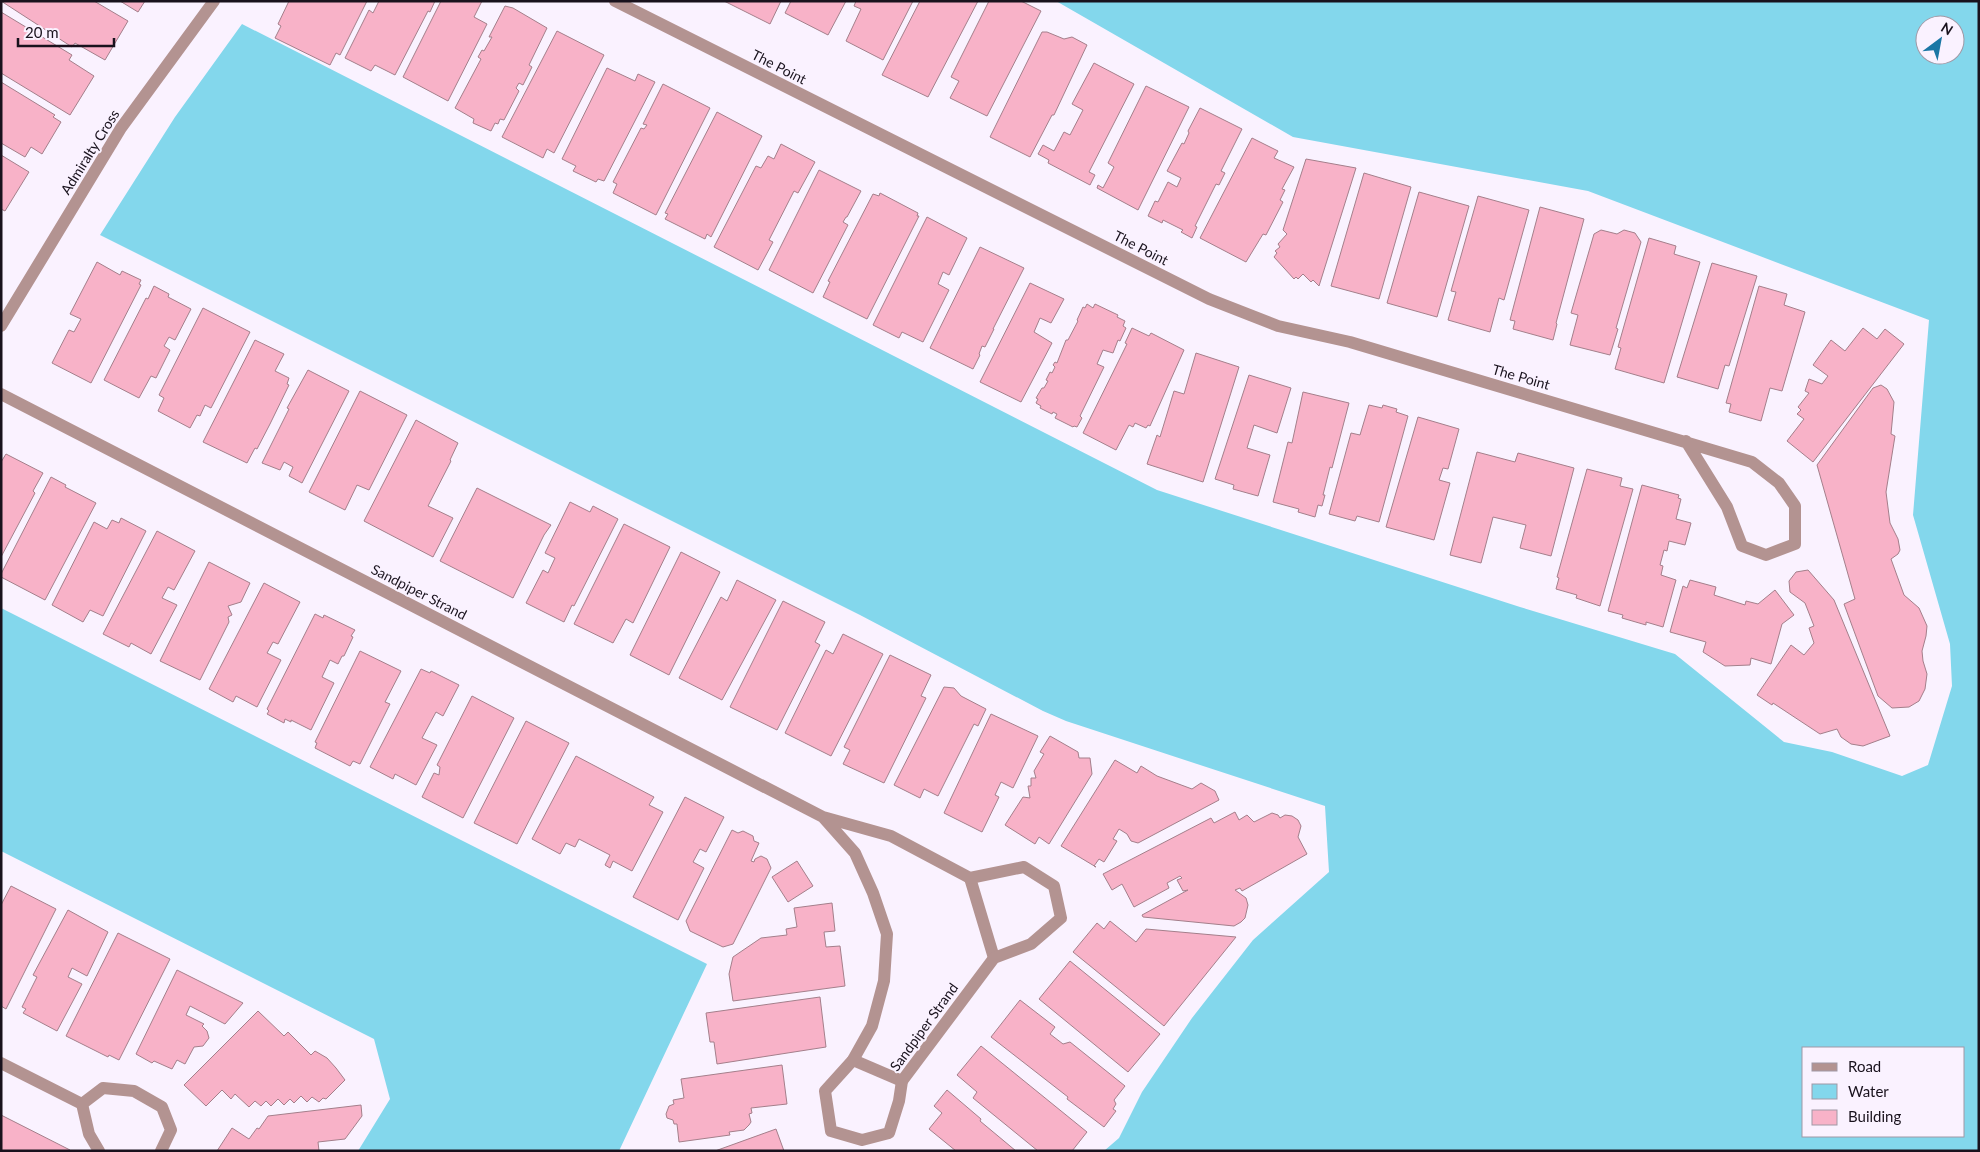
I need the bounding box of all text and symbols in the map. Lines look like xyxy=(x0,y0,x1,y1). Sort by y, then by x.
scale bar xyxy=(18,15,114,47)
north arrow xyxy=(1915,15,1965,65)
text: N xyxy=(1938,18,1956,39)
text: 20 m xyxy=(25,23,59,41)
street label: The Point xyxy=(749,46,809,88)
street label: Admiralty Cross xyxy=(57,106,122,197)
street label: The Point xyxy=(1111,227,1171,269)
street label: The Point xyxy=(1490,360,1552,393)
street label: Sandpiper Strand xyxy=(369,560,470,623)
street label: Sandpiper Strand xyxy=(886,979,961,1074)
legend xyxy=(1802,1047,1965,1137)
text: Road xyxy=(1848,1057,1881,1075)
text: Water xyxy=(1848,1082,1889,1100)
text: Building xyxy=(1848,1107,1901,1125)

